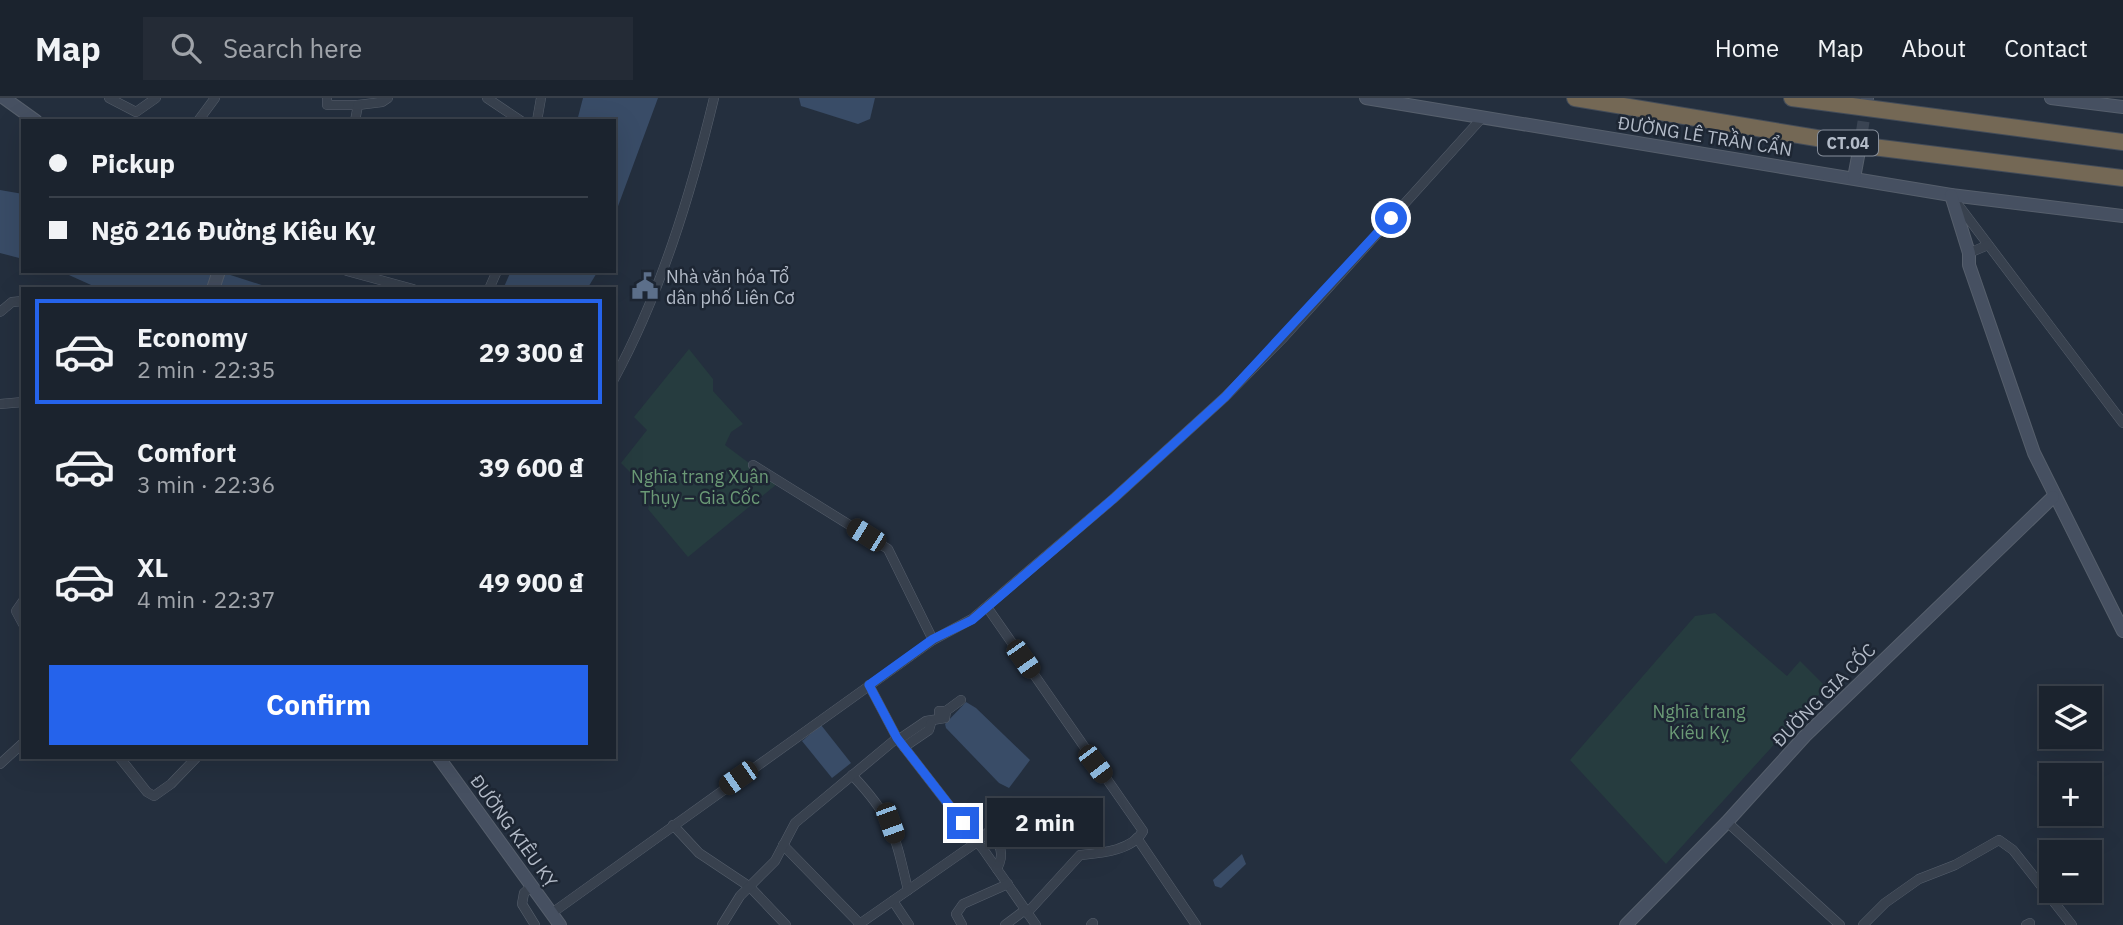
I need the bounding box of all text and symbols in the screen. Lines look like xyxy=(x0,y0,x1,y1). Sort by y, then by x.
search box xyxy=(143,17,633,80)
text: Map xyxy=(35,27,101,70)
icon: search xyxy=(167,29,205,67)
text: Search here xyxy=(223,31,362,65)
text: Home xyxy=(1715,32,1779,64)
text: Map xyxy=(1817,32,1863,64)
text: About xyxy=(1901,32,1966,64)
text: Contact xyxy=(2004,32,2088,64)
street label: ĐƯỜNG LÊ TRẦN CẨN xyxy=(1616,108,1794,161)
road number: CT.04 xyxy=(1818,130,1878,156)
text: Pickup xyxy=(91,146,175,180)
route start xyxy=(1375,202,1407,234)
text: Ngõ 216 Đường Kiêu Kỵ xyxy=(91,213,375,247)
place label: Nhà văn hóa Tổ dân phố Liên Cơ xyxy=(666,265,795,309)
public building icon: Nhà văn hóa Tổ dân phố Liên Cơ xyxy=(630,271,660,301)
icon: car xyxy=(53,320,116,383)
text: Economy xyxy=(137,320,248,354)
text: 29 300 ₫ xyxy=(479,335,584,369)
text: 2 min · 22:35 xyxy=(137,354,275,384)
icon: car xyxy=(53,435,116,498)
text: Comfort xyxy=(137,435,236,469)
text: 39 600 ₫ xyxy=(479,450,584,484)
park label: Nghĩa trang Xuân Thụy – Gia Cốc xyxy=(631,465,769,509)
text: 3 min · 22:36 xyxy=(137,469,275,499)
car xyxy=(843,515,890,555)
icon: car xyxy=(53,550,116,613)
text: XL xyxy=(137,550,168,584)
text: 49 900 ₫ xyxy=(479,565,584,599)
text: 4 min · 22:37 xyxy=(137,584,275,614)
car xyxy=(1003,636,1044,682)
street label: ĐƯỜNG GIA CỐC xyxy=(1765,636,1881,752)
button: Confirm xyxy=(49,665,588,745)
map controls xyxy=(2039,686,2102,903)
button: layers xyxy=(2039,686,2102,749)
park label: Nghĩa trang Kiêu Kỵ xyxy=(1652,700,1746,744)
car xyxy=(1074,741,1117,787)
car xyxy=(715,757,762,799)
button: + xyxy=(2039,763,2102,826)
street label: ĐƯỜNG KIÊU KỴ xyxy=(465,769,564,892)
callout: 2 min xyxy=(988,798,1103,848)
car xyxy=(873,800,908,846)
route end xyxy=(947,807,979,839)
text: 2 min xyxy=(1015,807,1075,837)
button: − xyxy=(2039,840,2102,903)

